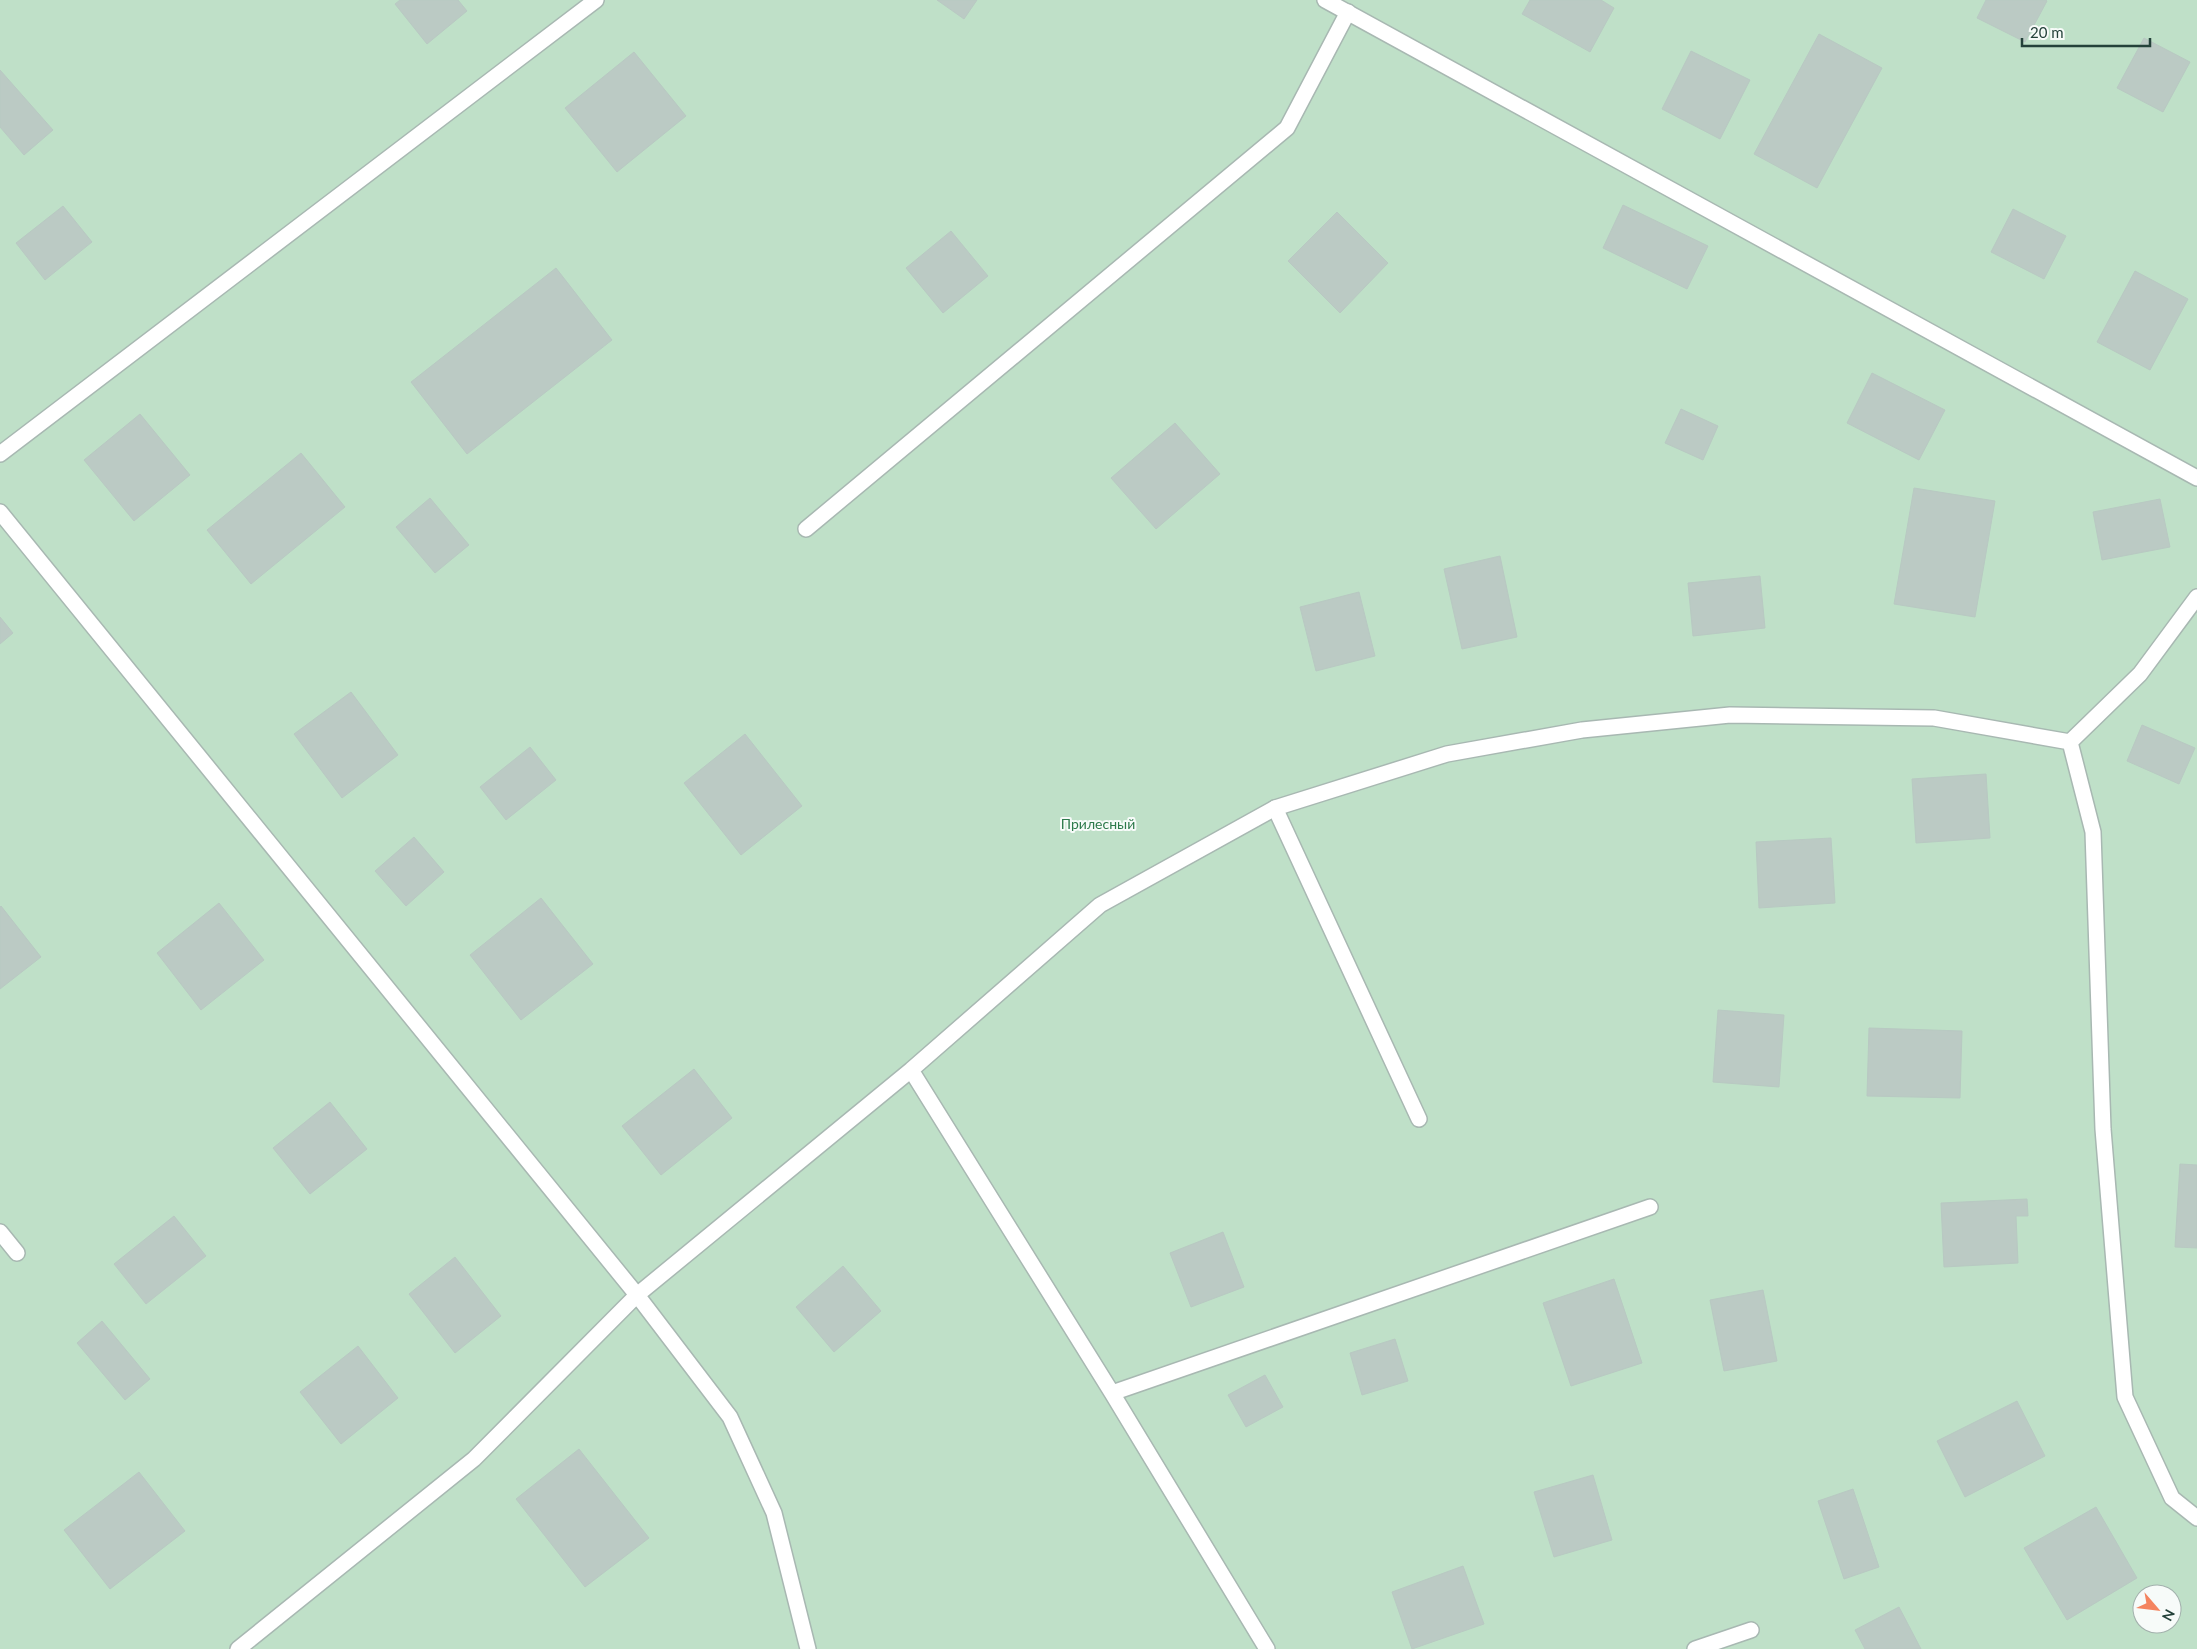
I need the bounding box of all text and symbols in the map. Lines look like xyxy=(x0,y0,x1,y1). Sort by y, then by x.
scale bar xyxy=(2022,15,2150,47)
text: 20 m xyxy=(2030,23,2064,41)
park label: Прилесный xyxy=(1061,815,1135,832)
north arrow xyxy=(2132,1584,2182,1634)
text: N xyxy=(2159,1607,2179,1624)

